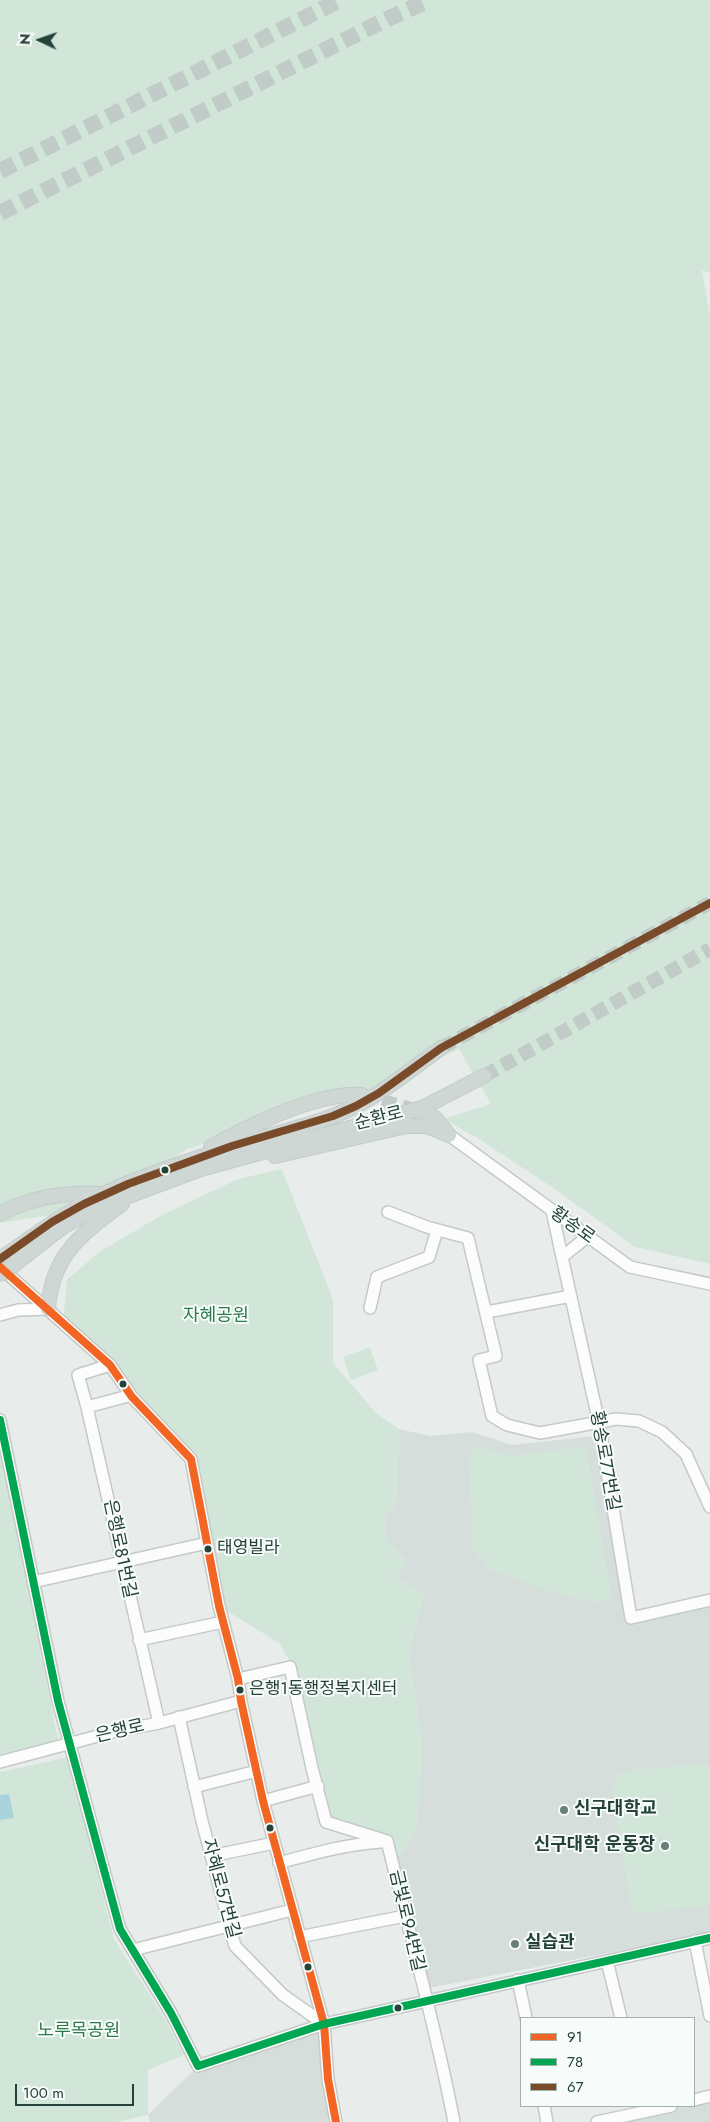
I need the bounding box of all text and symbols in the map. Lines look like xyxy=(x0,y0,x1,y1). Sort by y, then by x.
north arrow xyxy=(15,15,65,65)
text: N xyxy=(15,33,35,45)
street label: 순환로 xyxy=(352,1103,406,1135)
unlabelled marker xyxy=(160,1165,170,1175)
street label: 황송로 xyxy=(546,1203,598,1249)
park label: 자혜공원 xyxy=(183,1306,249,1328)
unlabelled marker xyxy=(118,1379,128,1389)
street label: 황송로77번길 xyxy=(585,1409,623,1513)
street label: 은행로81번길 xyxy=(98,1497,140,1601)
place label: 태영빌라 xyxy=(217,1539,280,1559)
marker: 태영빌라 xyxy=(203,1544,213,1554)
place label: 은행1동행정복지센터 xyxy=(249,1680,397,1700)
marker: 은행1동행정복지센터 xyxy=(235,1685,245,1695)
street label: 은행로 xyxy=(93,1716,147,1748)
place label: 신구대학교 xyxy=(574,1799,657,1821)
marker: 신구대학교 xyxy=(558,1804,570,1816)
unlabelled marker xyxy=(265,1823,275,1833)
place label: 신구대학 운동장 xyxy=(534,1835,655,1857)
street label: 자혜로57번길 xyxy=(196,1837,244,1941)
marker: 신구대학 운동장 xyxy=(659,1840,671,1852)
street label: 금빛로94번길 xyxy=(384,1868,428,1974)
place label: 실습관 xyxy=(525,1933,575,1955)
marker: 실습관 xyxy=(509,1938,521,1950)
unlabelled marker xyxy=(303,1962,313,1972)
unlabelled marker xyxy=(393,2003,403,2013)
legend xyxy=(520,2017,695,2107)
park label: 노루목공원 xyxy=(38,2021,120,2043)
text: 91 xyxy=(567,2026,582,2048)
text: 78 xyxy=(567,2051,583,2073)
scale bar xyxy=(18,2074,136,2106)
text: 67 xyxy=(567,2076,584,2098)
text: 100 m xyxy=(23,2082,64,2104)

